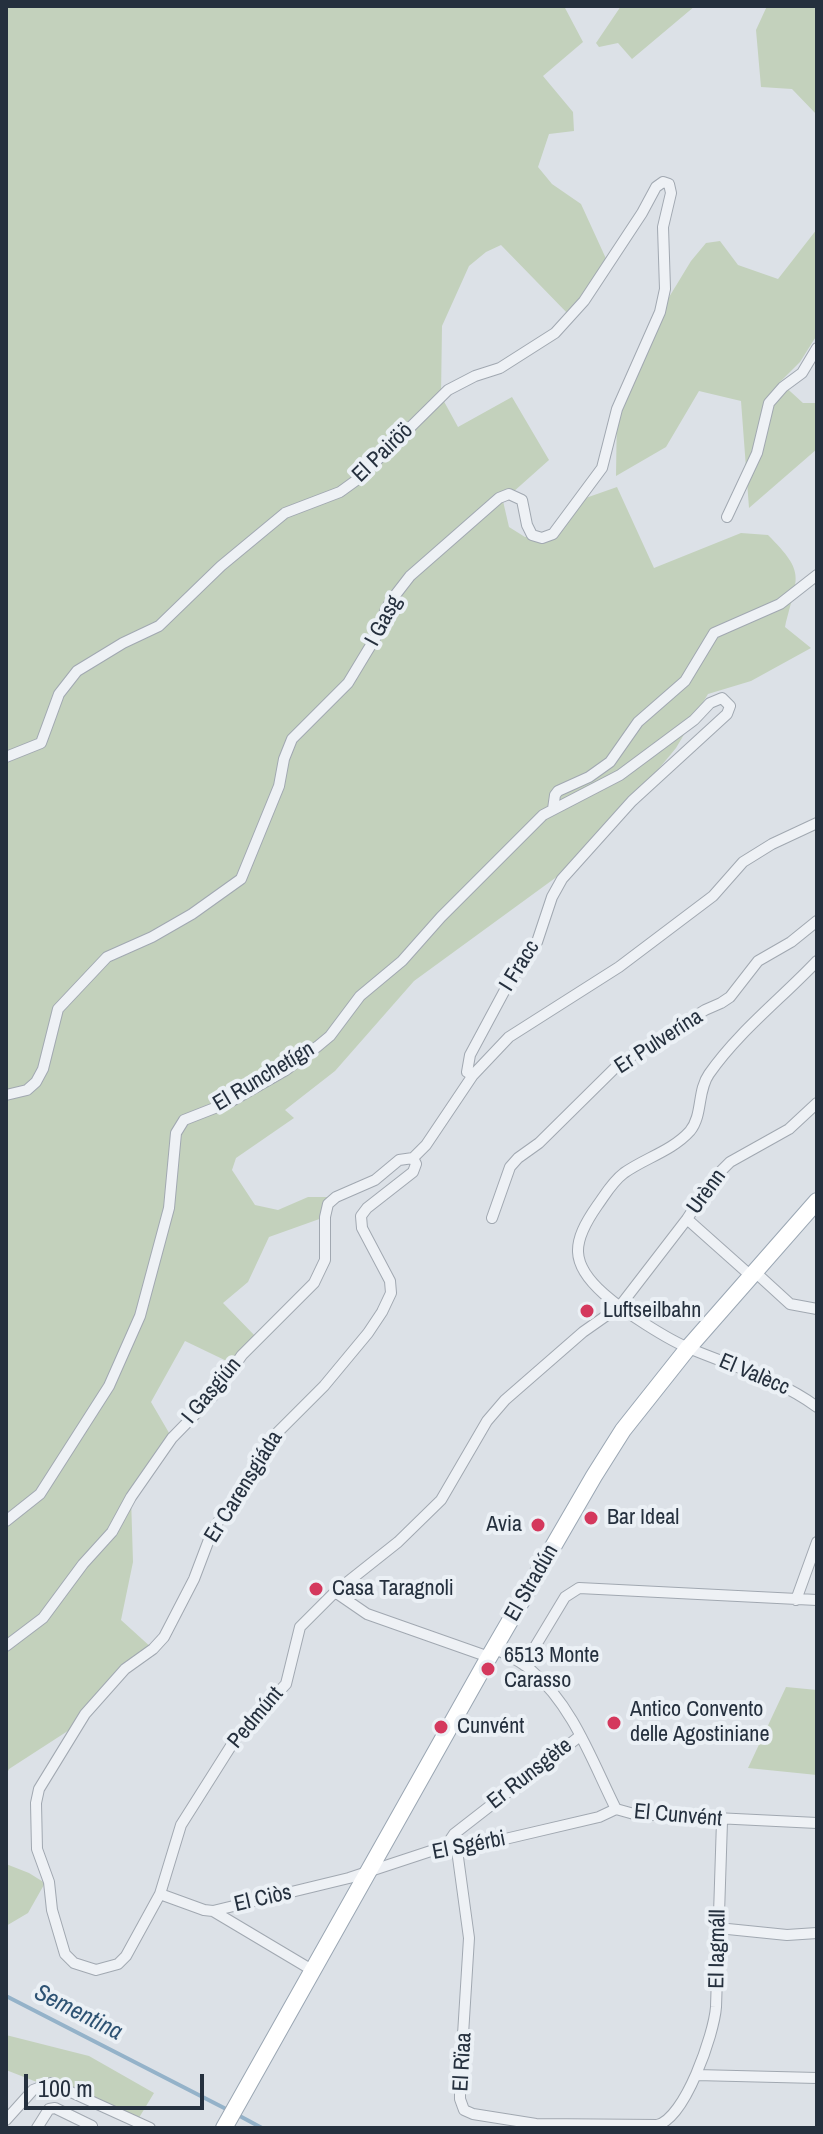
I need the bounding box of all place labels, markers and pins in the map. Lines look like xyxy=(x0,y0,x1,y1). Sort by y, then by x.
place label: Luftseilbahn xyxy=(603,1298,701,1324)
marker: Luftseilbahn xyxy=(578,1302,596,1320)
place label: Bar Ideal xyxy=(607,1505,679,1531)
marker: Bar Ideal xyxy=(582,1509,600,1527)
place label: Avia xyxy=(486,1512,522,1538)
marker: Avia xyxy=(529,1516,547,1534)
place label: Casa Taragnoli xyxy=(332,1576,454,1602)
marker: Casa Taragnoli xyxy=(307,1580,325,1598)
place label: 6513 Monte Carasso xyxy=(504,1643,599,1694)
marker: 6513 Monte Carasso xyxy=(479,1660,497,1678)
place label: Antico Convento delle Agostiniane xyxy=(630,1697,769,1748)
place label: Cunvént xyxy=(457,1714,524,1740)
marker: Antico Convento delle Agostiniane xyxy=(605,1714,623,1732)
marker: Cunvént xyxy=(432,1718,450,1736)

